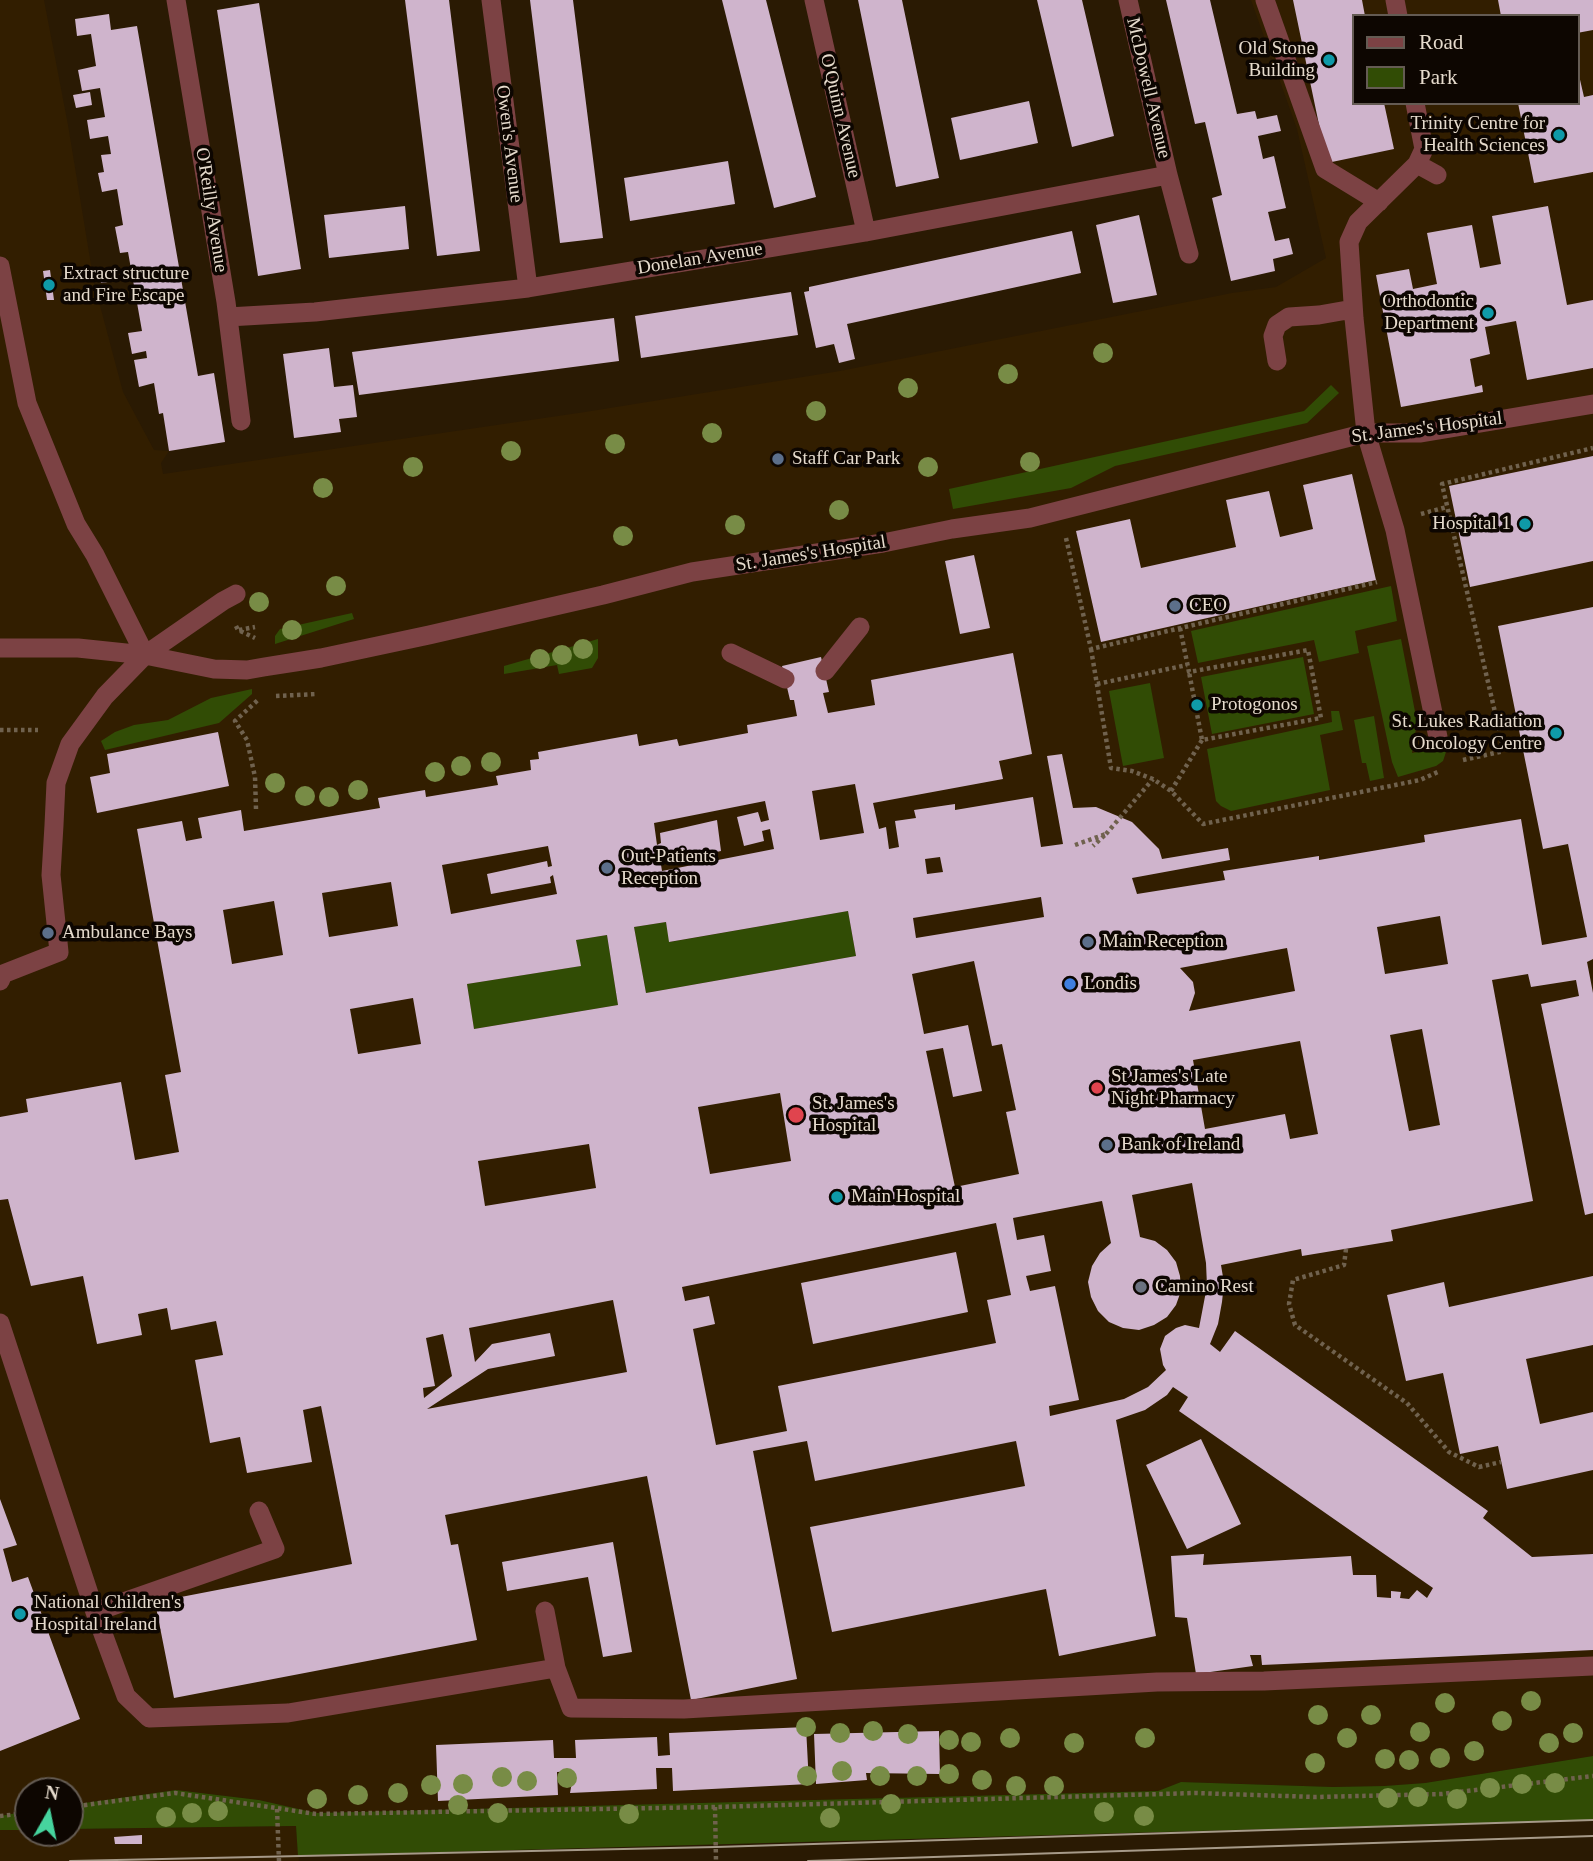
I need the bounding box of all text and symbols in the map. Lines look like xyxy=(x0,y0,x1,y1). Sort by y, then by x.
legend xyxy=(1352,14,1579,105)
street label: McDowell Avenue xyxy=(1121,15,1175,161)
text: Road xyxy=(1419,30,1463,54)
place label: Old Stone Building xyxy=(1238,38,1315,82)
street label: O'Quinn Avenue xyxy=(815,52,865,180)
marker: Old Stone Building xyxy=(1321,52,1337,68)
text: Park xyxy=(1419,65,1458,89)
street label: Owen's Avenue xyxy=(490,84,528,204)
place label: Trinity Centre for Health Sciences xyxy=(1411,113,1545,157)
marker: Trinity Centre for Health Sciences xyxy=(1551,127,1567,143)
street label: O'Reilly Avenue xyxy=(190,146,232,274)
street label: Donelan Avenue xyxy=(636,238,764,280)
place label: Extract structure and Fire Escape xyxy=(63,263,189,307)
marker: Extract structure and Fire Escape xyxy=(41,277,57,293)
place label: Orthodontic Department xyxy=(1382,291,1474,335)
marker: Orthodontic Department xyxy=(1480,305,1496,321)
street label: St. James's Hospital xyxy=(1350,407,1504,449)
place label: Staff Car Park xyxy=(792,448,900,470)
marker: Staff Car Park xyxy=(770,451,786,467)
place label: Hospital 1 xyxy=(1432,513,1511,535)
marker: Hospital 1 xyxy=(1517,516,1533,532)
street label: St. James's Hospital xyxy=(734,531,888,577)
place label: CEO xyxy=(1189,595,1227,617)
marker: CEO xyxy=(1167,598,1183,614)
place label: Protogonos xyxy=(1211,694,1298,716)
marker: Protogonos xyxy=(1189,697,1205,713)
place label: St. Lukes Radiation Oncology Centre xyxy=(1392,711,1542,755)
marker: St. Lukes Radiation Oncology Centre xyxy=(1548,725,1564,741)
place label: Out-Patients Reception xyxy=(621,846,716,890)
marker: Out-Patients Reception xyxy=(599,860,615,876)
place label: Ambulance Bays xyxy=(62,922,192,944)
marker: Ambulance Bays xyxy=(40,925,56,941)
place label: Main Reception xyxy=(1102,931,1224,953)
marker: Main Reception xyxy=(1080,934,1096,950)
place label: Londis xyxy=(1084,973,1137,995)
marker: Londis xyxy=(1062,976,1078,992)
place label: St James's Late Night Pharmacy xyxy=(1111,1066,1235,1110)
marker: St James's Late Night Pharmacy xyxy=(1089,1080,1105,1096)
place label: St. James's Hospital xyxy=(812,1093,895,1137)
marker: St. James's Hospital xyxy=(786,1105,806,1125)
place label: Bank of Ireland xyxy=(1121,1134,1240,1156)
marker: Bank of Ireland xyxy=(1099,1137,1115,1153)
place label: Main Hospital xyxy=(851,1186,960,1208)
marker: Main Hospital xyxy=(829,1189,845,1205)
place label: Camino Rest xyxy=(1155,1276,1254,1298)
marker: Camino Rest xyxy=(1133,1279,1149,1295)
place label: National Children's Hospital Ireland xyxy=(34,1592,181,1636)
marker: National Children's Hospital Ireland xyxy=(12,1606,28,1622)
north arrow xyxy=(14,1777,84,1847)
text: N xyxy=(44,1781,60,1804)

